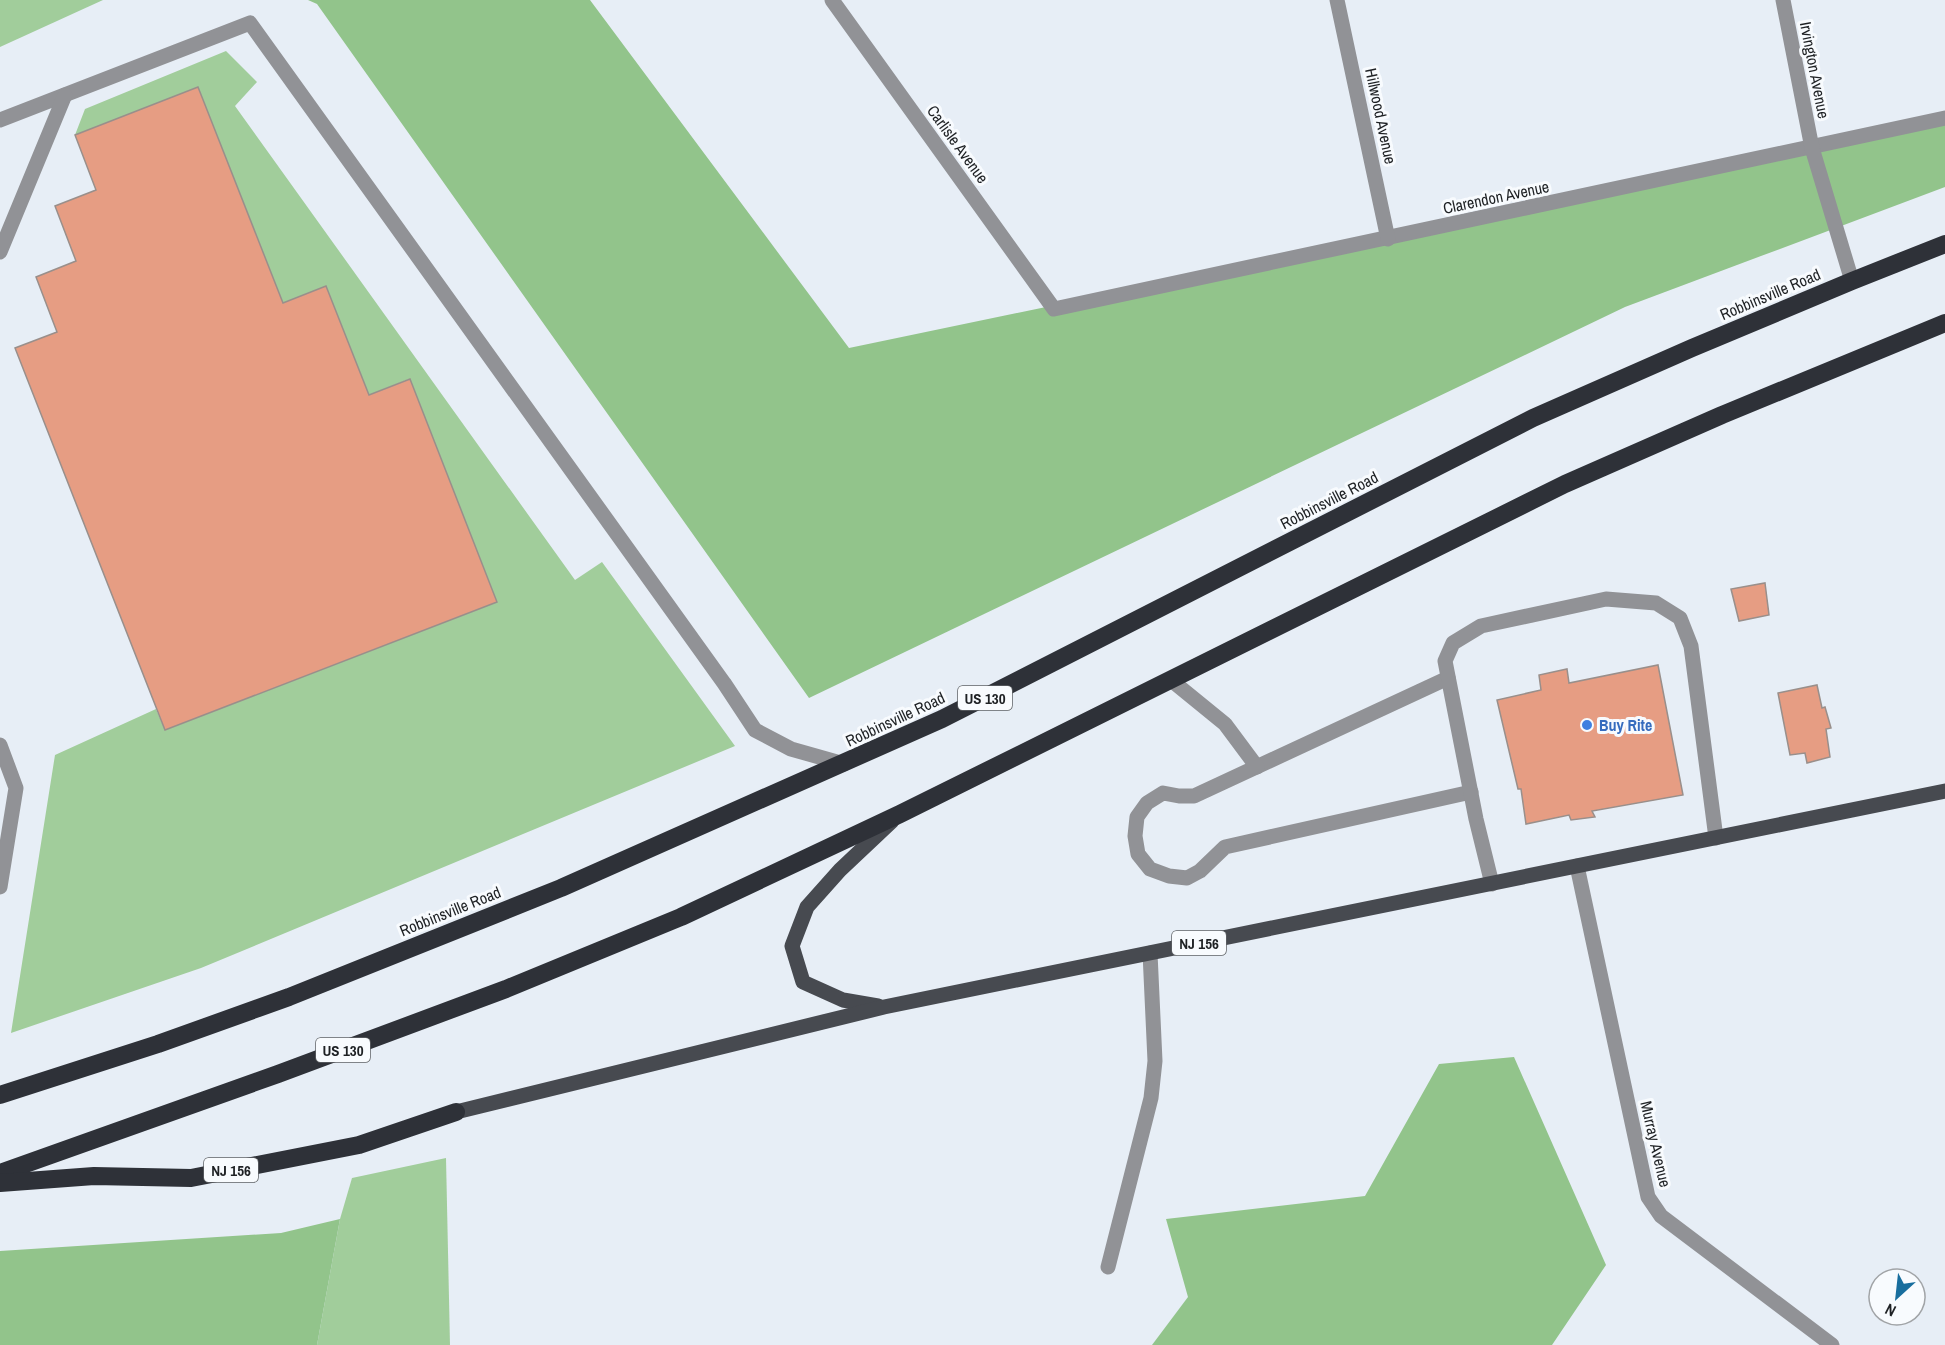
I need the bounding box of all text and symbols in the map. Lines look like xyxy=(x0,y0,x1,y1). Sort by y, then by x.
street label: Irvington Avenue xyxy=(1795,20,1835,120)
street label: Hillwood Avenue xyxy=(1360,66,1402,166)
street label: Carlisle Avenue xyxy=(922,100,994,188)
street label: Clarendon Avenue xyxy=(1441,175,1551,219)
street label: Robbinsville Road xyxy=(1716,263,1824,325)
street label: Robbinsville Road xyxy=(1276,466,1382,534)
street label: Robbinsville Road xyxy=(842,686,948,752)
road number: US 130 xyxy=(958,686,1012,710)
place label: Buy Rite xyxy=(1599,714,1652,736)
marker: Buy Rite xyxy=(1580,718,1594,732)
street label: Robbinsville Road xyxy=(396,881,504,941)
road number: NJ 156 xyxy=(1172,931,1226,955)
road number: US 130 xyxy=(316,1038,370,1062)
street label: Murray Avenue xyxy=(1635,1099,1677,1189)
road number: NJ 156 xyxy=(204,1158,258,1182)
north arrow xyxy=(1867,1267,1927,1327)
text: N xyxy=(1881,1298,1899,1322)

